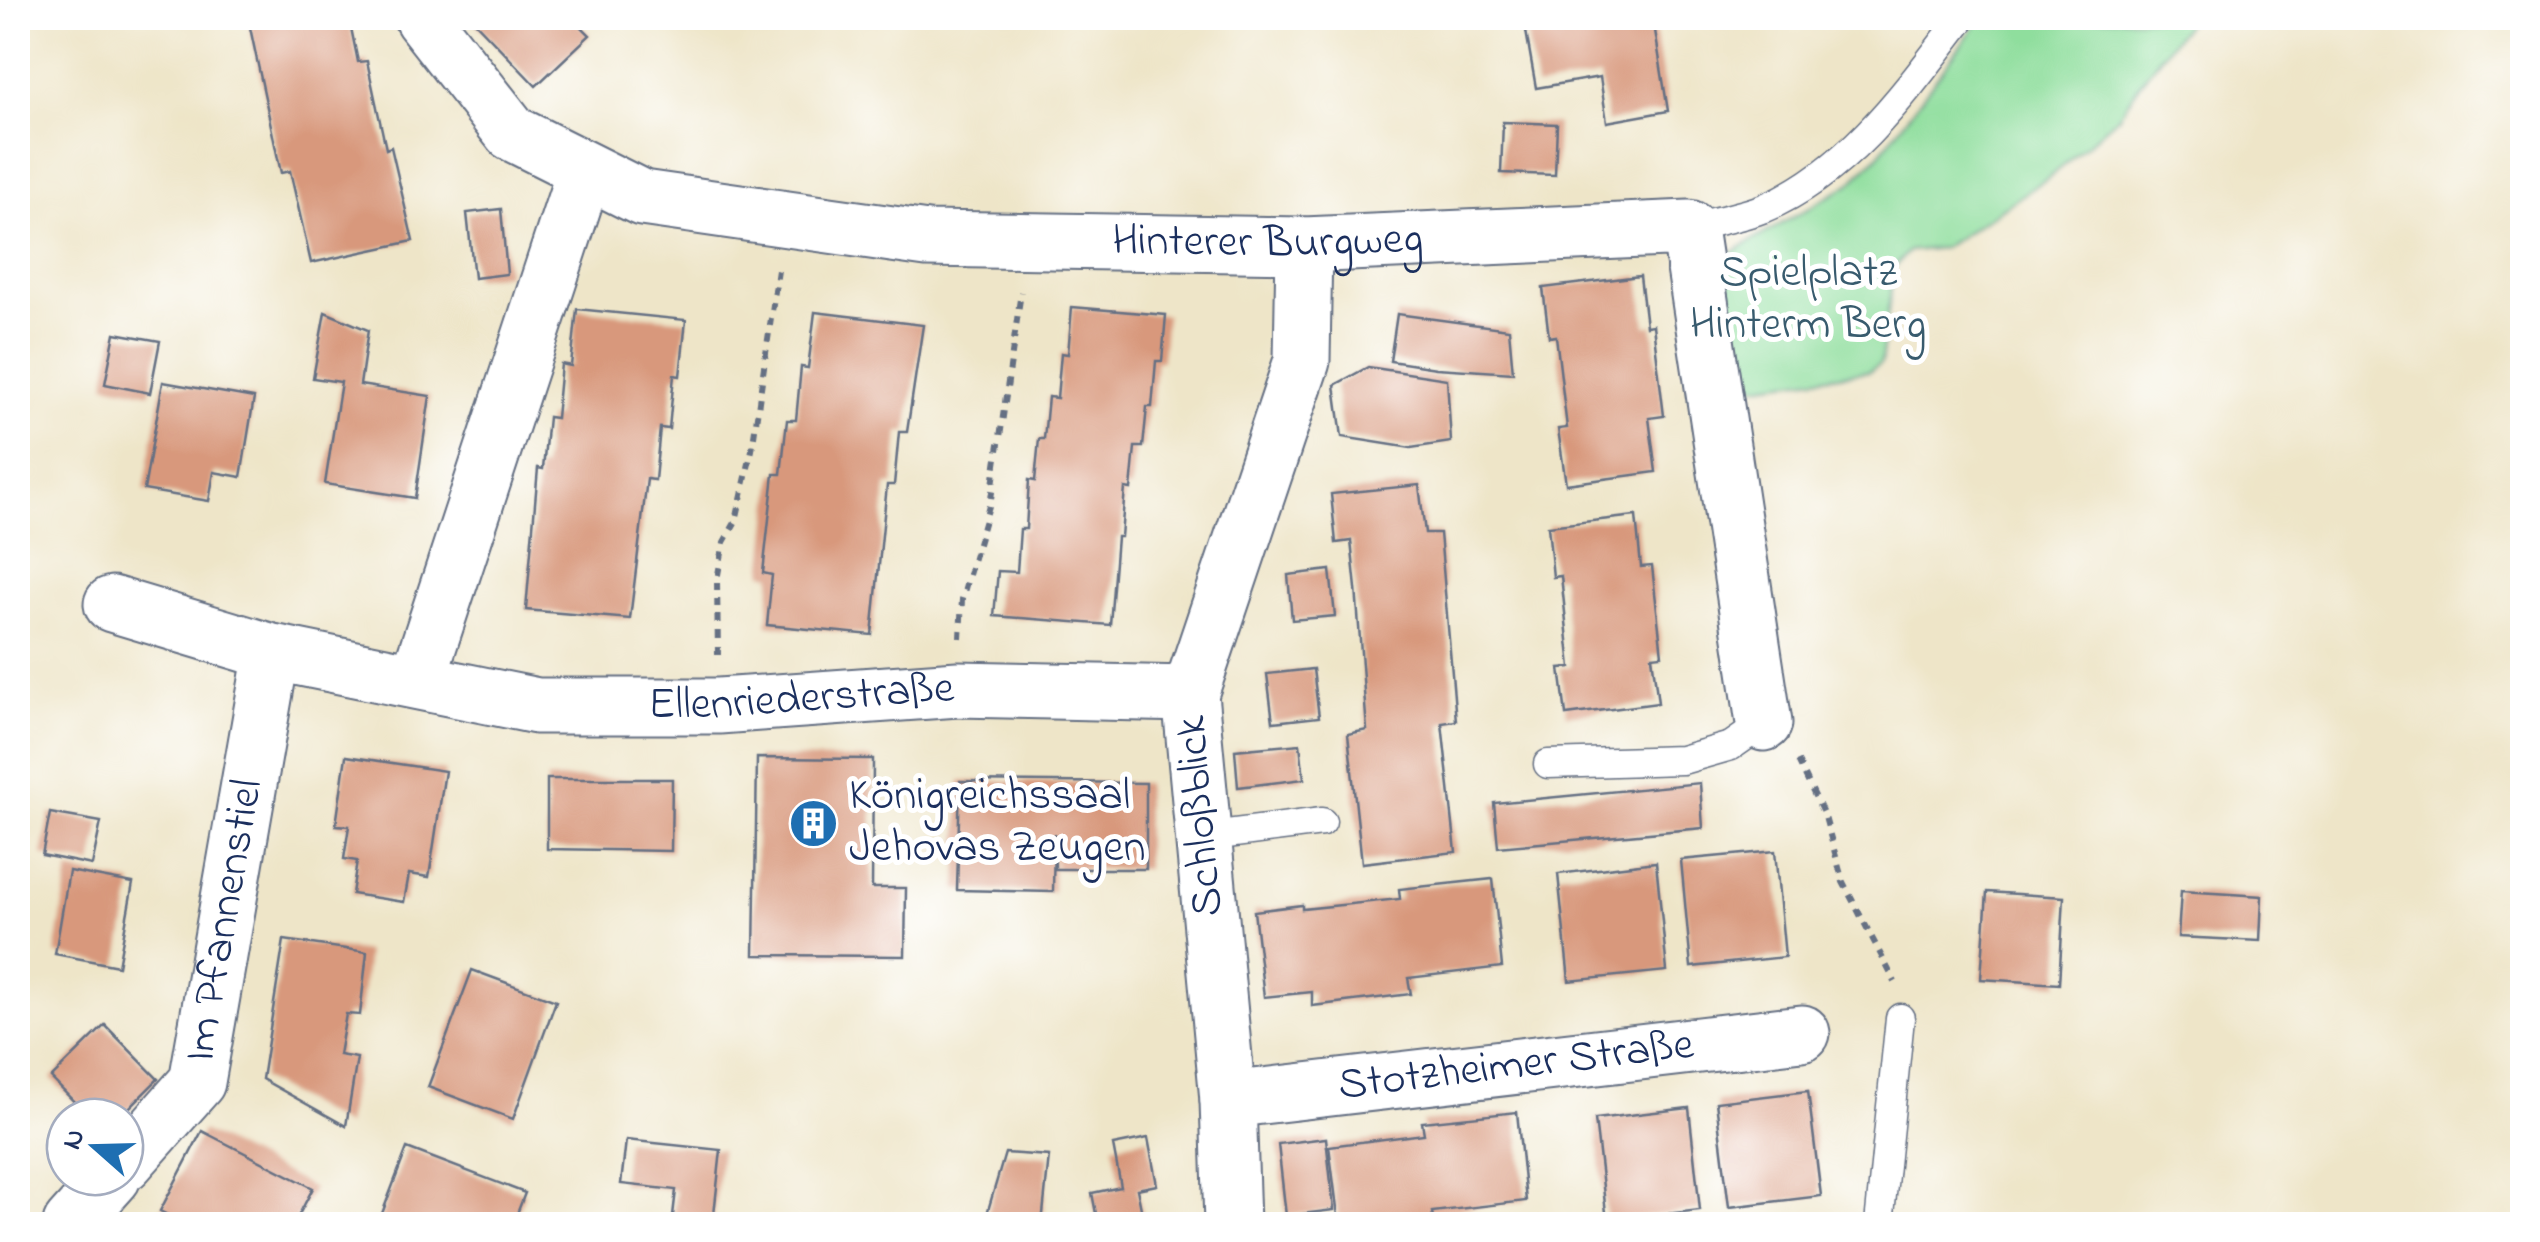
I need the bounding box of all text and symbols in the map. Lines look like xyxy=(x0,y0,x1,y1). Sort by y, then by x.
street label: Hinterer Burgweg xyxy=(1112,207,1425,278)
park label: Spielplatz Hinterm Berg xyxy=(1690,241,1926,360)
street label: Ellenriederstraße xyxy=(648,656,957,739)
street label: Schloßblick xyxy=(1159,713,1243,919)
place label: Königreichssaal Jehovas Zeugen xyxy=(849,764,1146,883)
street label: Im Pfannenstiel xyxy=(168,774,282,1067)
building icon: Königreichssaal Jehovas Zeugen xyxy=(788,797,840,849)
street label: Stotzheimer Straße xyxy=(1335,1013,1698,1120)
north arrow xyxy=(45,1097,145,1197)
text: N xyxy=(52,1124,97,1156)

